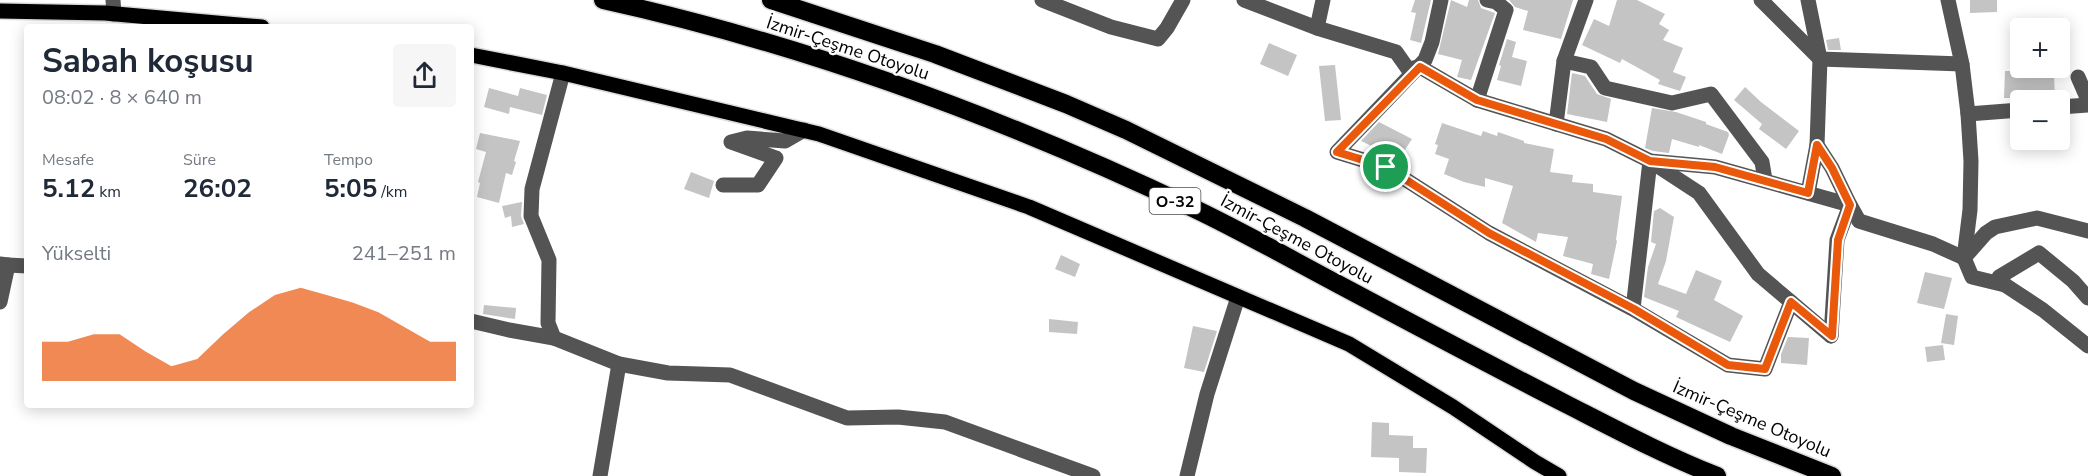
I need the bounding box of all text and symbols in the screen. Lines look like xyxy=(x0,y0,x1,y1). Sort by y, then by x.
street label: İzmir-Çeşme Otoyolu xyxy=(763,10,933,86)
map controls xyxy=(2010,18,2070,150)
button: + xyxy=(2010,18,2070,78)
text: Sabah koşusu xyxy=(42,39,254,84)
button: share xyxy=(393,44,456,107)
text: 08:02 · 8 × 640 m xyxy=(42,84,202,111)
button: − xyxy=(2010,90,2070,150)
pin xyxy=(1360,141,1411,192)
text: Mesafe xyxy=(42,149,94,171)
text: Süre xyxy=(183,149,216,171)
text: Tempo xyxy=(324,149,373,171)
icon: arrive xyxy=(1369,150,1402,183)
text: 5.12 xyxy=(42,171,95,206)
text: 26:02 xyxy=(183,171,252,206)
text: 5:05 xyxy=(324,171,377,206)
text: km xyxy=(95,181,121,203)
text: /km xyxy=(377,181,408,203)
road number: O-32 xyxy=(1150,188,1200,214)
street label: İzmir-Çeşme Otoyolu xyxy=(1216,189,1378,289)
text: Yükselti xyxy=(42,240,111,267)
text: 241–251 m xyxy=(352,240,456,267)
street label: İzmir-Çeşme Otoyolu xyxy=(1669,375,1835,463)

